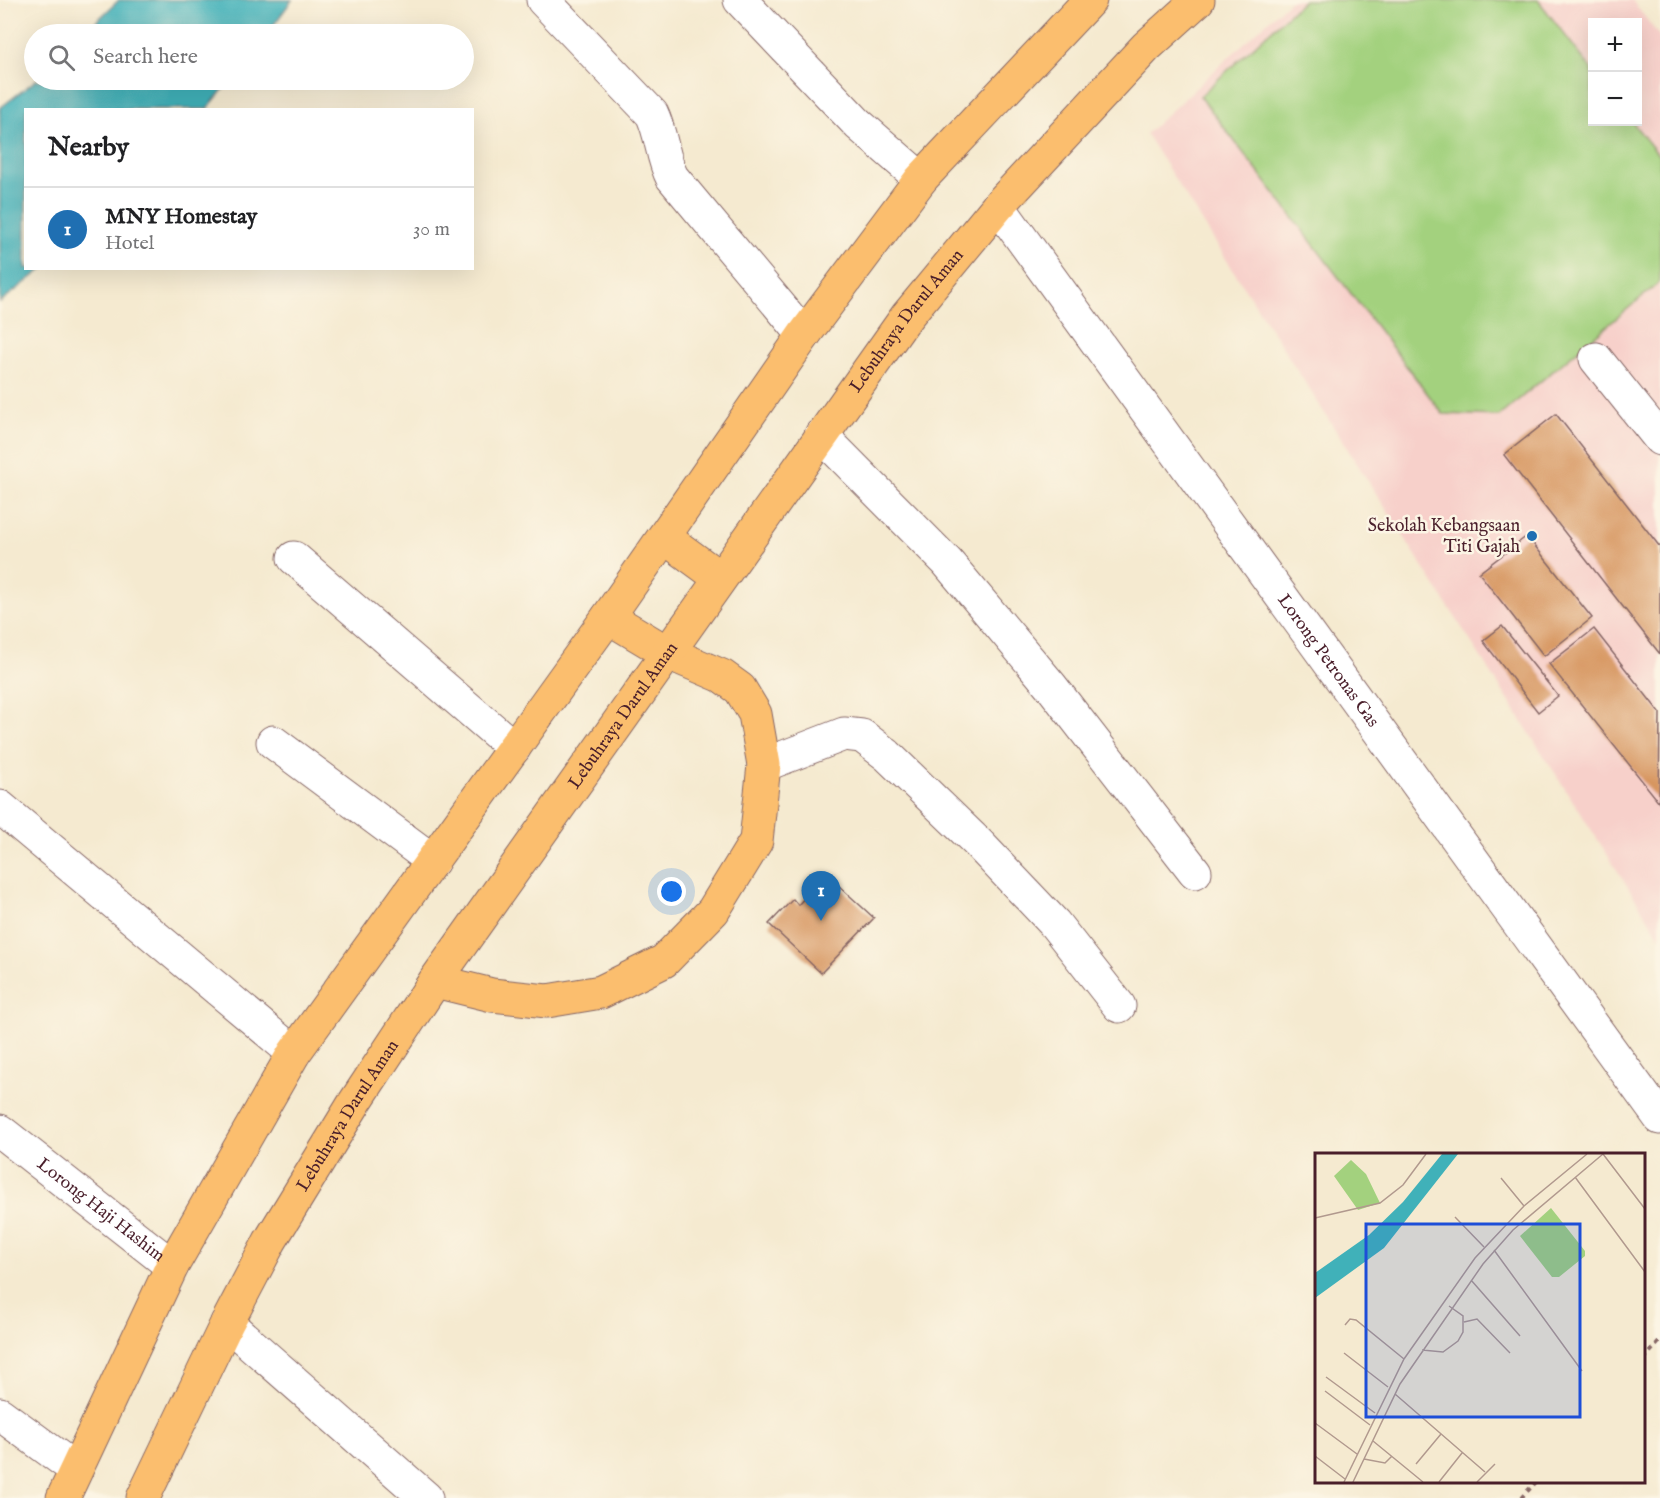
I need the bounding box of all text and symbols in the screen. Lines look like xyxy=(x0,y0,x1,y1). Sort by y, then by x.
map controls xyxy=(1588,18,1642,126)
button: + xyxy=(1588,18,1642,72)
search box xyxy=(24,24,474,90)
icon: search xyxy=(45,41,78,74)
text: Search here xyxy=(93,43,198,71)
button: − xyxy=(1588,72,1642,126)
text: Nearby xyxy=(48,131,129,164)
text: MNY Homestay xyxy=(105,203,257,231)
text: 1 xyxy=(64,217,71,242)
text: 30 m xyxy=(413,217,450,242)
text: Hotel xyxy=(105,231,154,256)
street label: Lebuhraya Darul Aman xyxy=(845,244,969,397)
place label: Sekolah Kebangsaan Titi Gajah xyxy=(1368,515,1520,559)
marker: Sekolah Kebangsaan Titi Gajah xyxy=(1525,529,1539,543)
street label: Lorong Petronas Gas xyxy=(1272,590,1384,732)
street label: Lebuhraya Darul Aman xyxy=(563,637,684,794)
pin: 1 xyxy=(802,872,840,921)
your location xyxy=(657,877,686,906)
street label: Lebuhraya Darul Aman xyxy=(291,1035,404,1196)
street label: Lorong Haji Hashim xyxy=(32,1153,169,1267)
inset map xyxy=(1315,1153,1645,1483)

